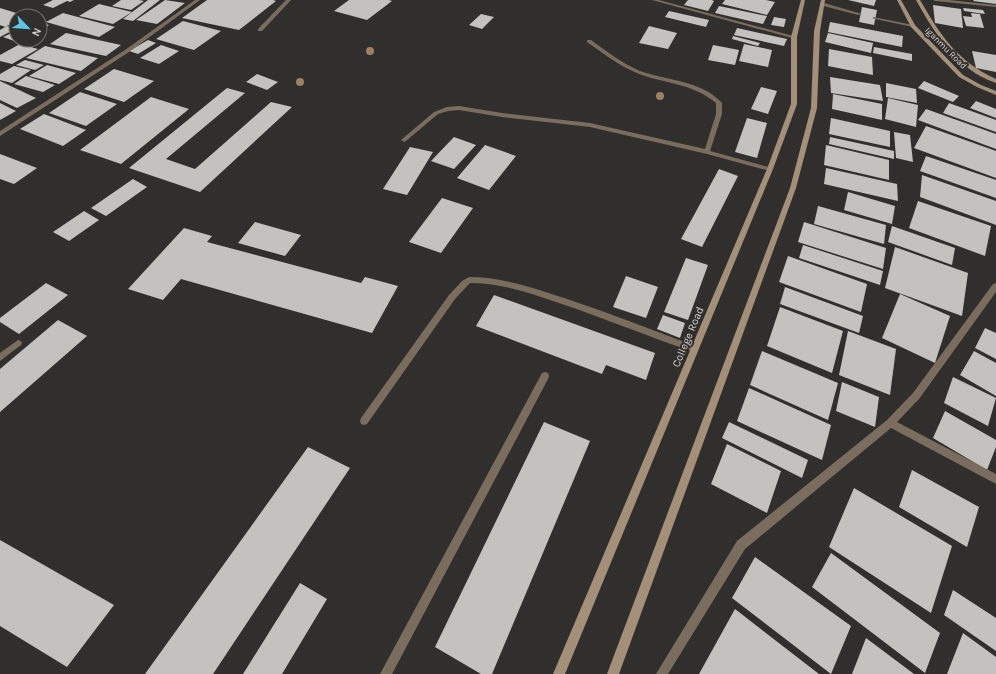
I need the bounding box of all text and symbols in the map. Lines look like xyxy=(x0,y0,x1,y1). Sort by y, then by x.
north arrow xyxy=(8,8,48,48)
street label: Iganmu Road xyxy=(923,25,969,71)
text: N xyxy=(29,26,44,38)
street label: College Road xyxy=(669,305,707,369)

